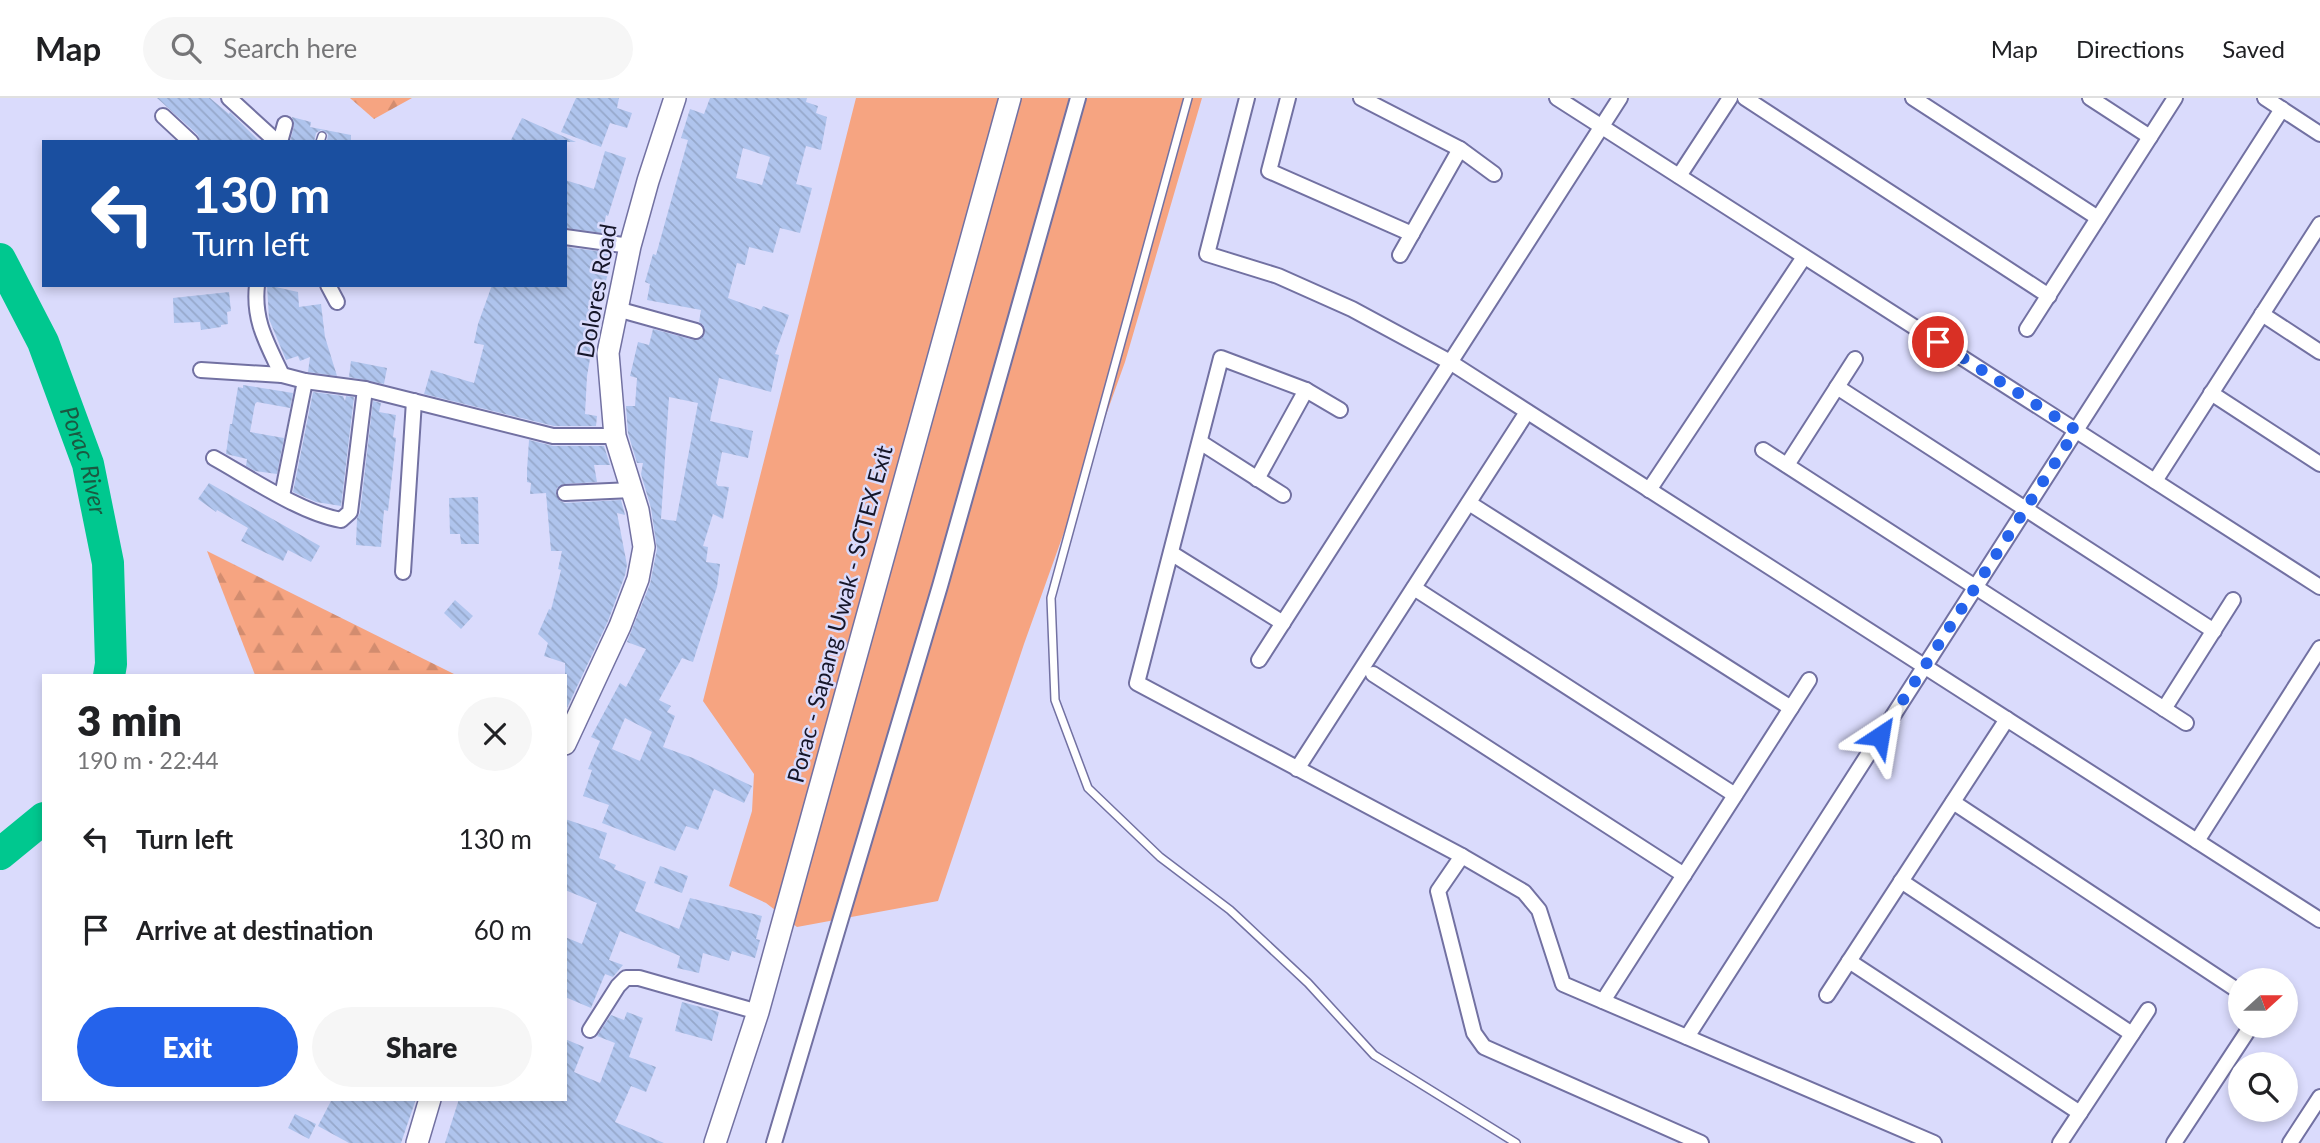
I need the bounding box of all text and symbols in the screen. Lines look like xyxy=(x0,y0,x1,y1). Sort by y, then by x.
search box xyxy=(143,17,633,80)
text: Map xyxy=(35,28,101,68)
icon: search xyxy=(167,29,205,67)
text: Search here xyxy=(223,32,357,64)
text: Map xyxy=(1991,34,2038,63)
text: Directions xyxy=(2076,34,2184,63)
text: Saved xyxy=(2222,34,2285,63)
text: 130 m xyxy=(192,165,330,223)
icon: left xyxy=(77,168,168,259)
street label: Dolores Road xyxy=(570,222,622,360)
text: Turn left xyxy=(192,224,309,263)
pin xyxy=(1908,312,1968,372)
icon: arrive xyxy=(1919,323,1957,361)
water label: Porac River xyxy=(55,402,114,518)
street label: Porac - Sapang Uwak - SCTEX Exit xyxy=(780,441,898,786)
text: 3 min xyxy=(77,695,182,745)
button: close xyxy=(458,697,532,771)
position arrow xyxy=(1843,699,1917,773)
text: 190 m · 22:44 xyxy=(77,746,219,774)
icon: left xyxy=(77,820,115,858)
text: Turn left xyxy=(136,823,233,855)
text: 130 m xyxy=(459,823,532,855)
icon: arrive xyxy=(77,911,115,949)
text: Arrive at destination xyxy=(136,914,373,946)
text: 60 m xyxy=(474,914,532,946)
north arrow xyxy=(2228,968,2298,1038)
map controls xyxy=(2228,968,2298,1122)
button: Exit xyxy=(77,1007,298,1087)
button: Share xyxy=(312,1007,532,1087)
button: search xyxy=(2228,1052,2298,1122)

